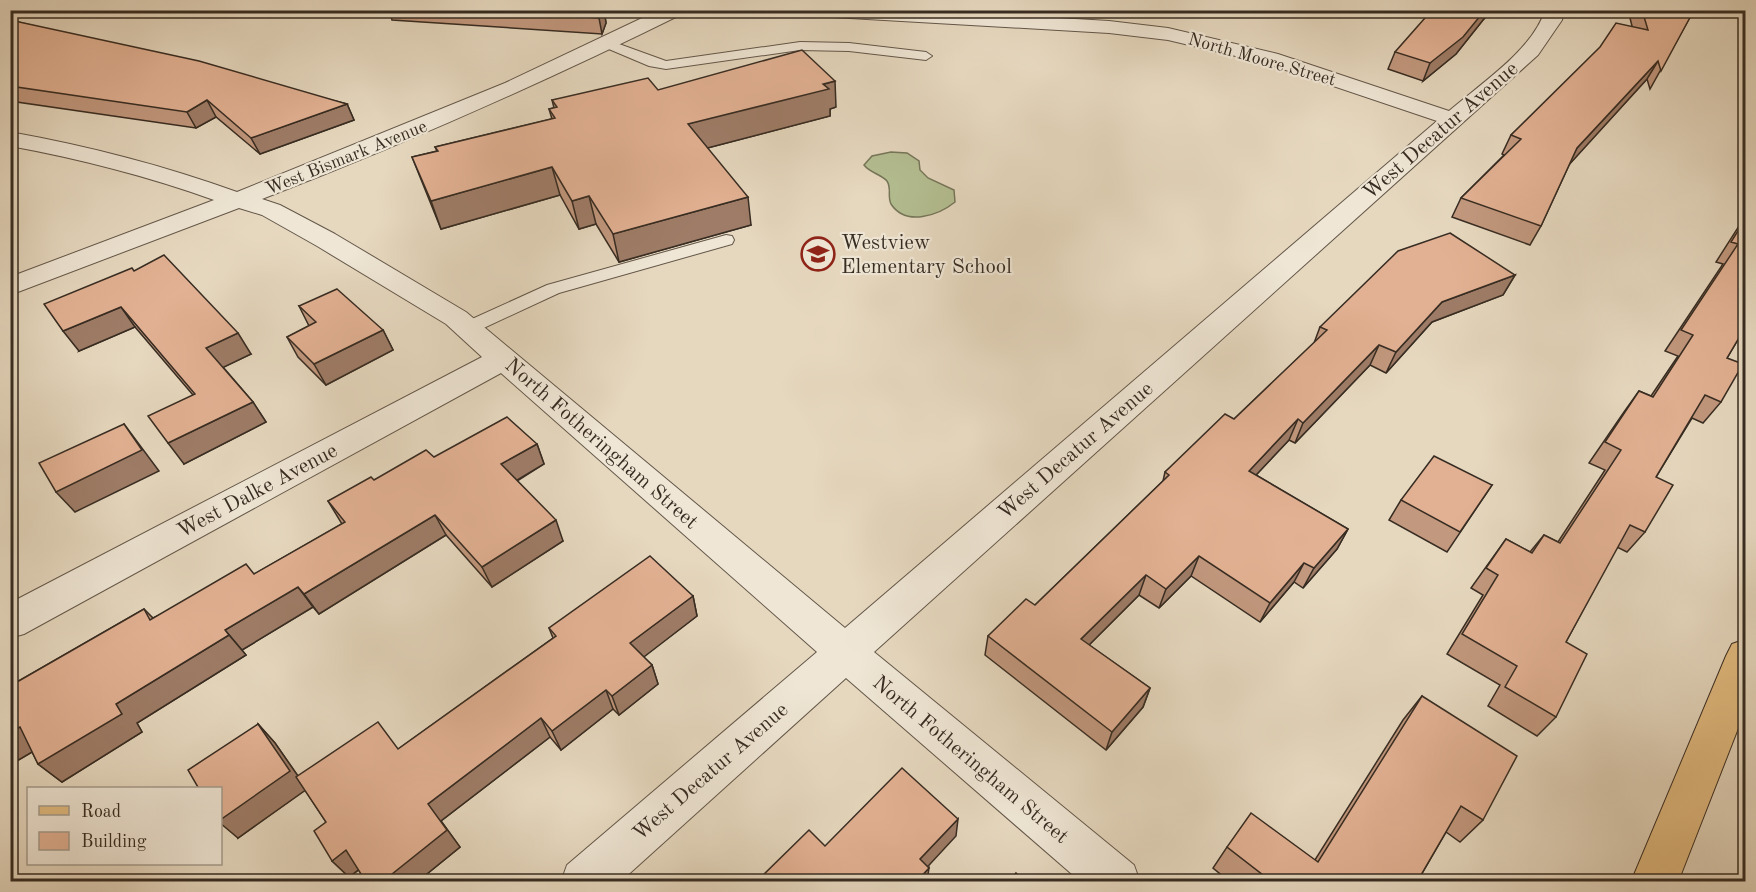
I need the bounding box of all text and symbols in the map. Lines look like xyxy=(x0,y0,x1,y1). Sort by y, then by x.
street label: North Moore Street xyxy=(1186,30,1338,90)
street label: West Decatur Avenue xyxy=(1359,58,1522,204)
street label: West Bismark Avenue xyxy=(263,117,430,199)
place label: Westview Elementary School xyxy=(841,233,1012,278)
school or university icon: Westview Elementary School xyxy=(800,236,836,272)
street label: North Fotheringham Street xyxy=(500,355,702,534)
street label: West Decatur Avenue xyxy=(994,378,1157,524)
street label: West Dalke Avenue xyxy=(174,440,341,542)
street label: North Fotheringham Street xyxy=(868,672,1072,848)
street label: West Decatur Avenue xyxy=(629,699,792,845)
legend xyxy=(27,787,222,865)
text: Road xyxy=(81,803,121,821)
text: Building xyxy=(81,833,147,851)

